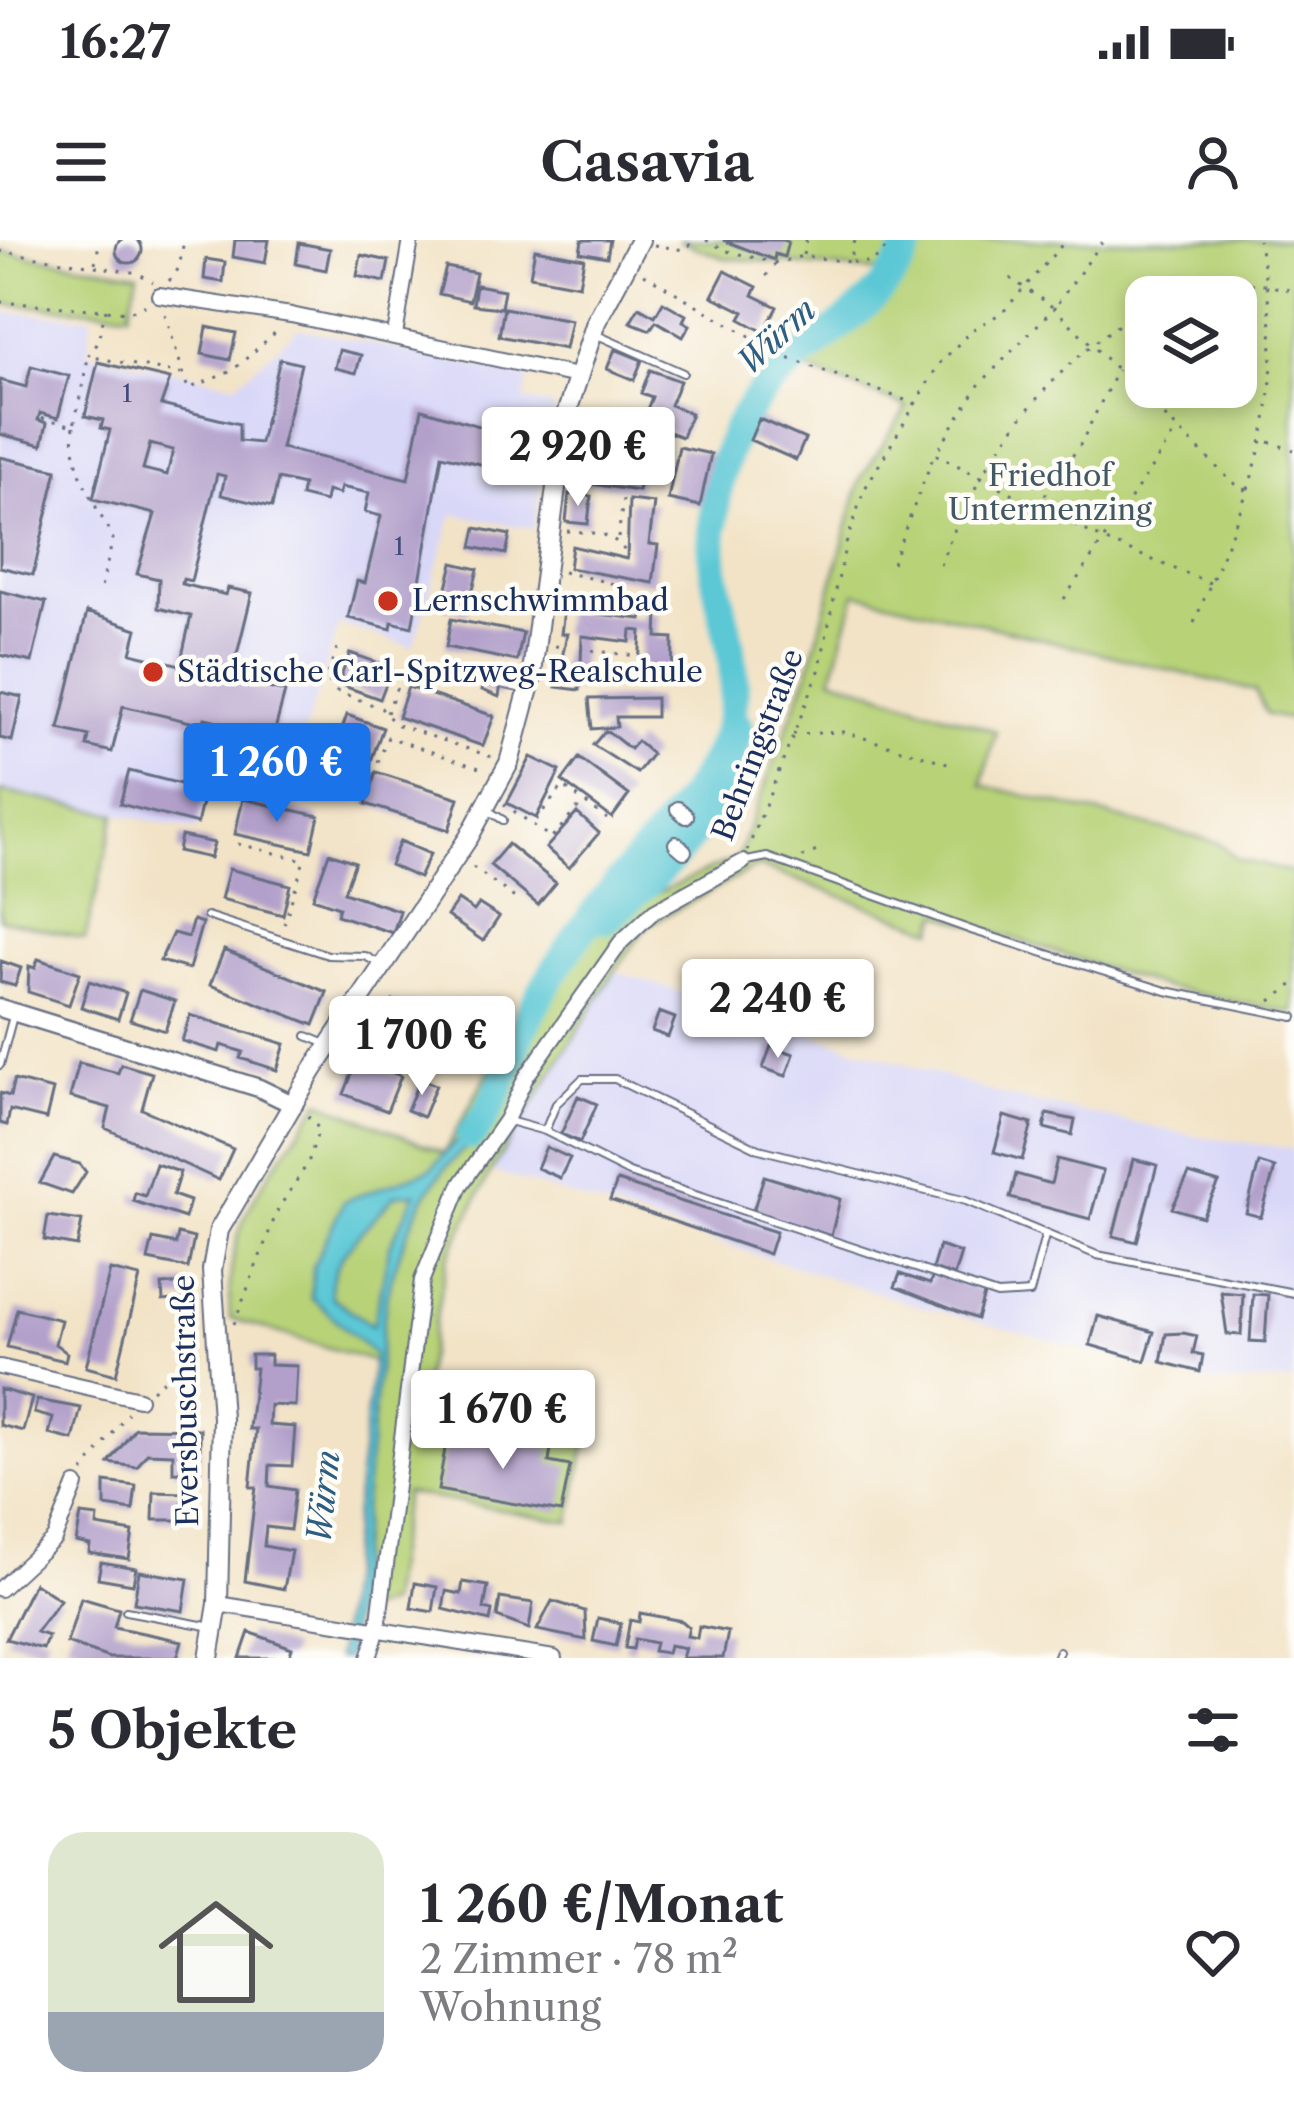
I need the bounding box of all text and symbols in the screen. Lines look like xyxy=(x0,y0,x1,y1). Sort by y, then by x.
text: 16:27 xyxy=(60,14,171,70)
icon: menu xyxy=(48,129,114,195)
text: Casavia xyxy=(540,129,754,195)
icon: person xyxy=(1180,129,1246,195)
map controls xyxy=(1125,276,1257,408)
button: layers xyxy=(1125,276,1257,408)
water label: Würm xyxy=(728,289,825,383)
house number: 1 xyxy=(122,379,132,408)
pin: 2 920 € xyxy=(467,407,689,509)
text: 2 920 € xyxy=(509,422,647,470)
park label: Friedhof Untermenzing xyxy=(948,457,1152,528)
house number: 1 xyxy=(394,532,404,561)
place label: Lernschwimmbad xyxy=(412,582,669,619)
marker: Lernschwimmbad xyxy=(375,588,401,614)
street label: Behringstraße xyxy=(704,644,811,846)
place label: Städtische Carl-Spitzweg-Realschule xyxy=(177,653,703,690)
marker: Städtische Carl-Spitzweg-Realschule xyxy=(140,659,166,685)
pin: 1 260 € xyxy=(166,723,388,825)
text: 1 260 € xyxy=(210,738,344,786)
pin: 2 240 € xyxy=(667,959,889,1061)
text: 2 240 € xyxy=(709,974,847,1022)
pin: 1 700 € xyxy=(311,996,533,1098)
text: 1 700 € xyxy=(356,1011,488,1059)
street label: Eversbuschstraße xyxy=(165,1275,206,1527)
pin: 1 670 € xyxy=(392,1370,614,1472)
text: 1 670 € xyxy=(438,1385,568,1433)
water label: Würm xyxy=(298,1448,349,1546)
icon: filters xyxy=(1180,1697,1246,1763)
text: 5 Objekte xyxy=(48,1699,297,1761)
text: 1 260 €/Monat xyxy=(420,1873,783,1935)
icon: home xyxy=(144,1880,288,2024)
icon: heart xyxy=(1180,1919,1246,1985)
text: 2 Zimmer · 78 m² xyxy=(420,1935,738,1983)
text: Wohnung xyxy=(420,1983,601,2031)

